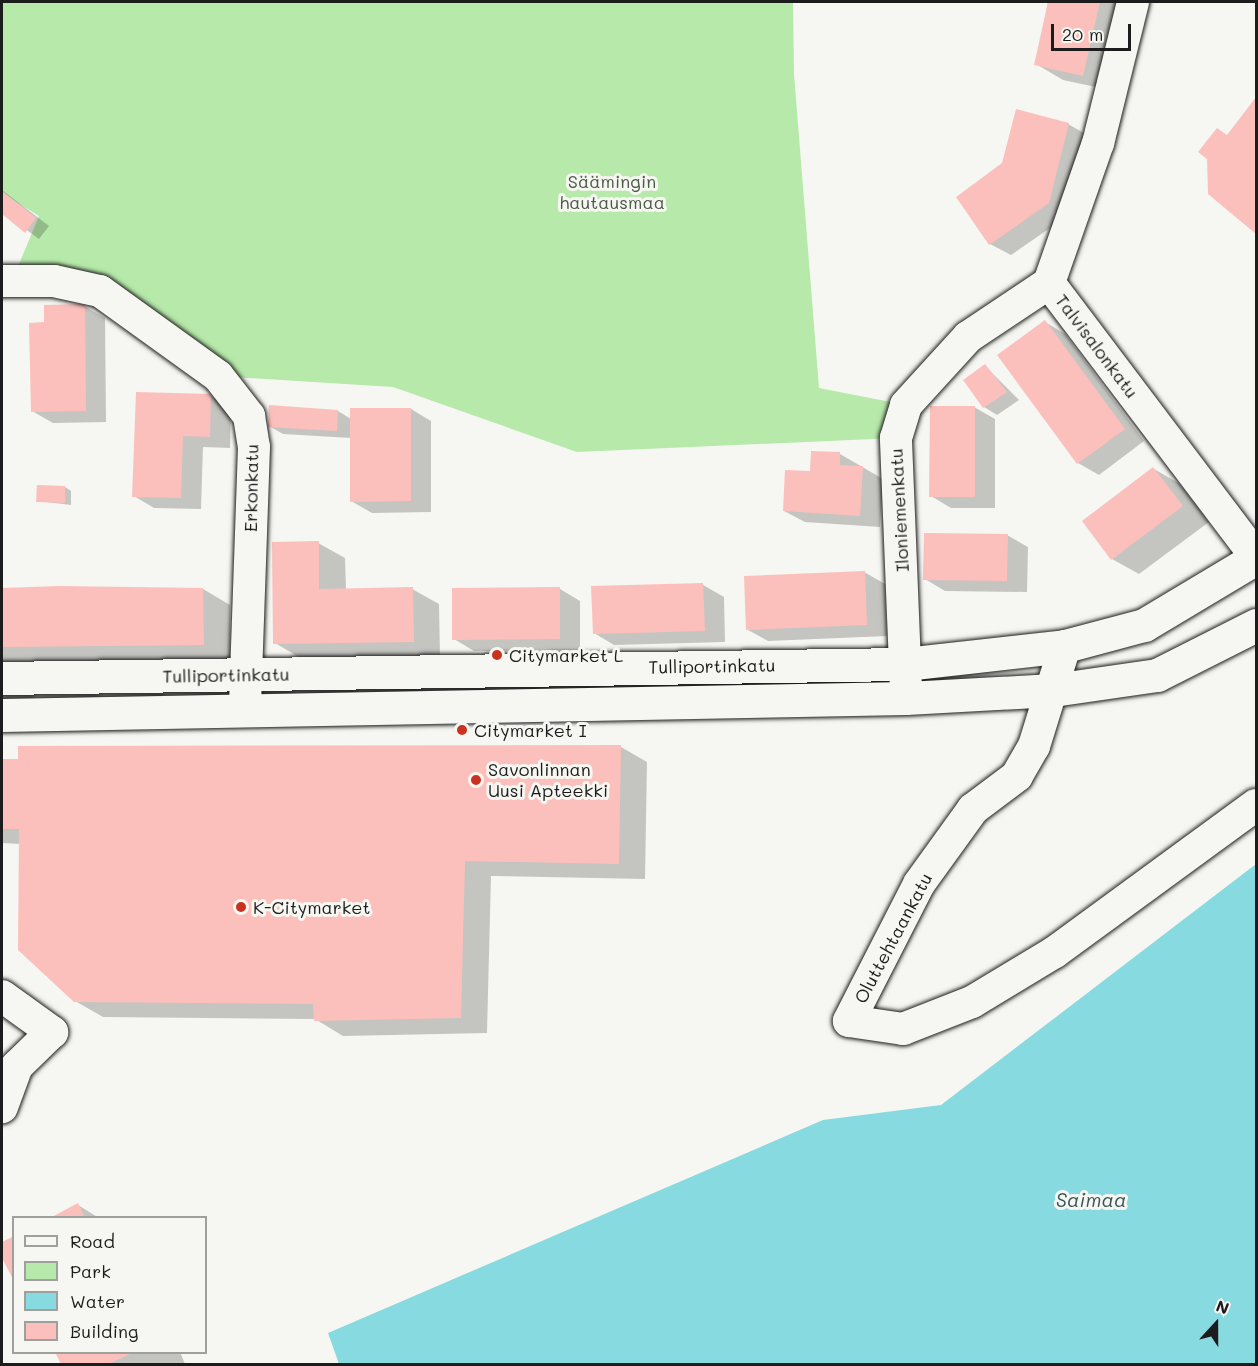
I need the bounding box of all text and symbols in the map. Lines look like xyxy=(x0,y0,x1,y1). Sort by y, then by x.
scale bar xyxy=(1054,12,1134,50)
text: 20 m xyxy=(1062,22,1103,46)
park label: Säämingin hautausmaa xyxy=(559,171,665,213)
street label: Talvisalonkatu xyxy=(1051,290,1143,402)
street label: Erkonkatu xyxy=(239,444,263,532)
street label: Iloniemenkatu xyxy=(885,448,913,572)
place label: Citymarket L xyxy=(509,644,623,666)
marker: Citymarket L xyxy=(490,648,504,662)
street label: Tulliportinkatu xyxy=(648,654,776,678)
street label: Tulliportinkatu xyxy=(162,663,290,687)
place label: Citymarket I xyxy=(474,719,587,741)
marker: Citymarket I xyxy=(455,723,469,737)
place label: Savonlinnan Uusi Apteekki xyxy=(488,759,608,802)
marker: Savonlinnan Uusi Apteekki xyxy=(469,773,483,787)
street label: Oluttehtaankatu xyxy=(850,869,936,1007)
place label: K-Citymarket xyxy=(253,896,370,918)
marker: K-Citymarket xyxy=(234,900,248,914)
water label: Saimaa xyxy=(1056,1187,1126,1211)
legend xyxy=(12,1216,207,1354)
text: Road xyxy=(70,1229,115,1253)
text: Park xyxy=(70,1259,111,1283)
text: Water xyxy=(70,1289,125,1313)
north arrow xyxy=(1186,1294,1246,1354)
text: N xyxy=(1213,1295,1232,1319)
text: Building xyxy=(70,1319,138,1343)

